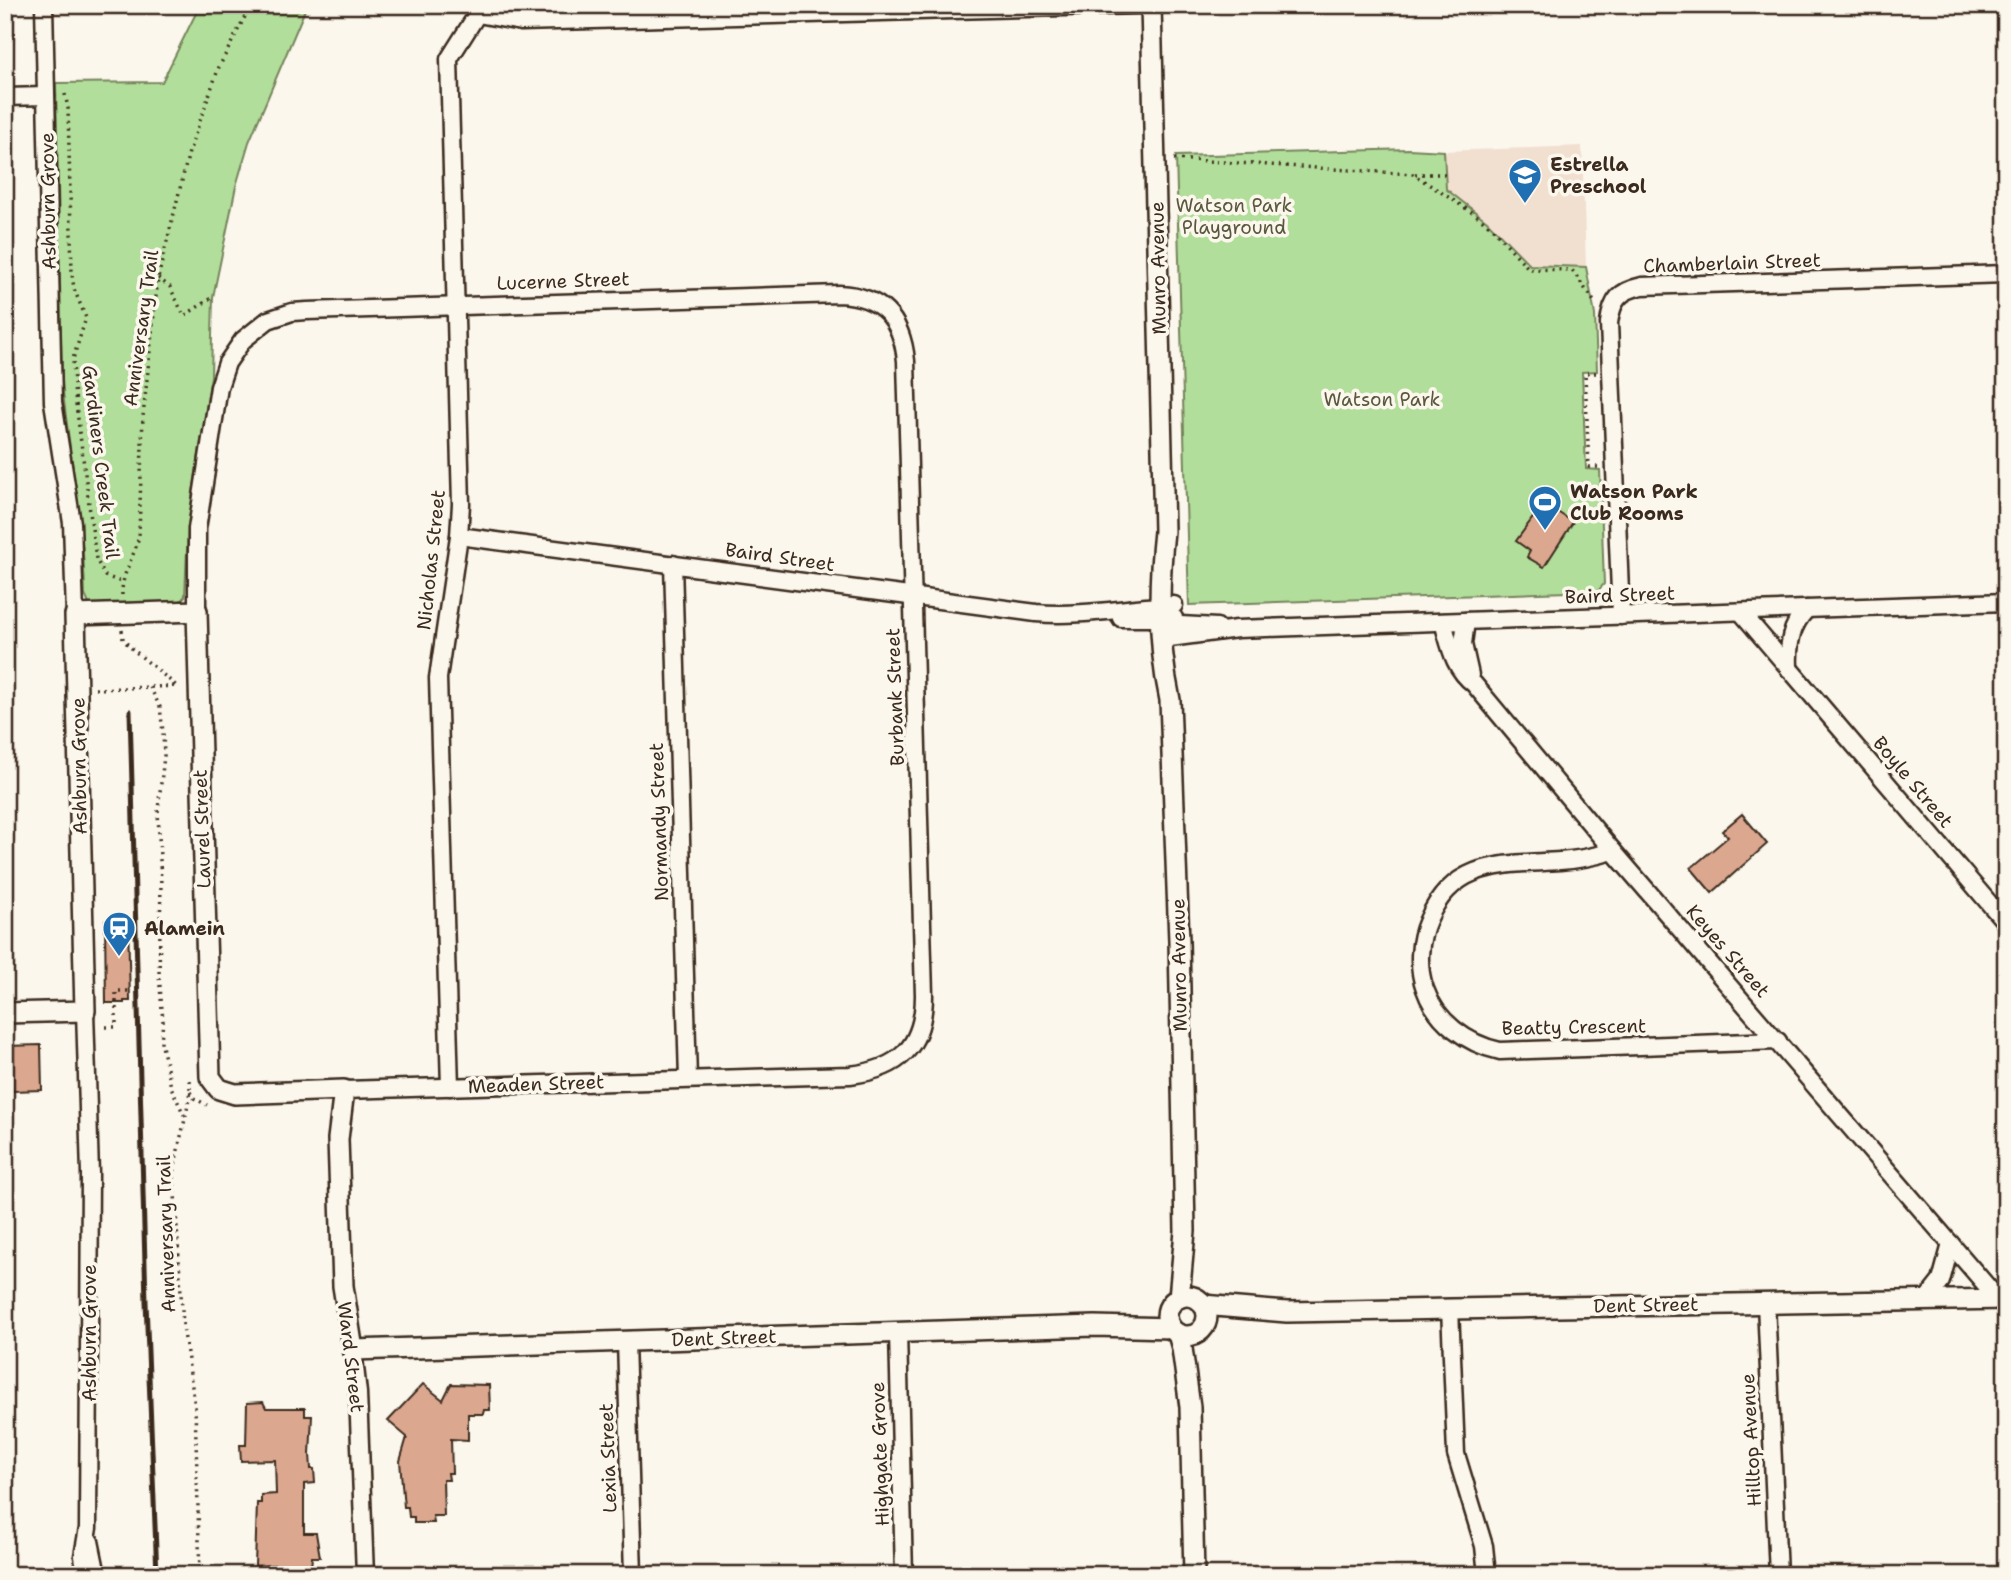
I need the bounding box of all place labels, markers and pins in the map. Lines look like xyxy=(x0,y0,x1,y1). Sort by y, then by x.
place label: Estrella Preschool xyxy=(1550,152,1647,199)
school or university icon: Estrella Preschool xyxy=(1506,156,1544,205)
place label: Watson Park Club Rooms xyxy=(1570,479,1698,526)
sports icon: Watson Park Club Rooms xyxy=(1526,483,1564,532)
station icon: Alamein xyxy=(100,909,138,958)
place label: Alamein xyxy=(144,916,225,941)

